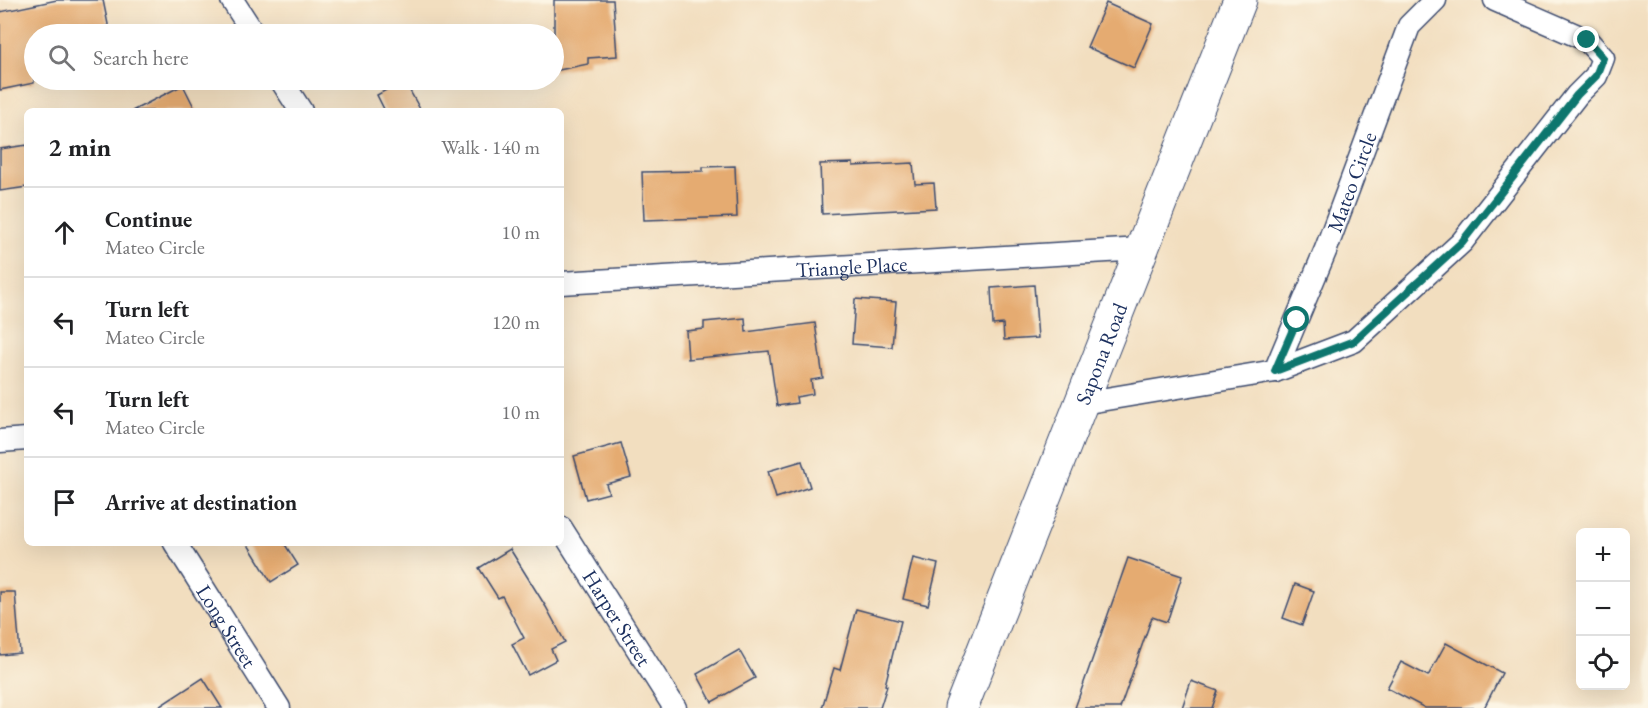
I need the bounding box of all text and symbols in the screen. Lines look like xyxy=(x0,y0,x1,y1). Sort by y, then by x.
search box xyxy=(24,24,564,90)
route end xyxy=(1573,26,1599,52)
icon: search xyxy=(45,41,78,74)
text: Search here xyxy=(93,43,188,72)
street label: Mateo Circle xyxy=(1320,128,1382,236)
text: 2 min xyxy=(48,130,111,164)
text: Walk · 140 m xyxy=(441,134,540,160)
text: Continue xyxy=(105,205,192,234)
icon: ahead xyxy=(48,216,81,249)
text: 10 m xyxy=(501,219,540,245)
text: Mateo Circle xyxy=(105,234,205,260)
street label: Triangle Place xyxy=(795,249,908,283)
text: Turn left xyxy=(105,295,189,324)
street label: Sapona Road xyxy=(1068,298,1133,408)
icon: left xyxy=(48,306,81,339)
route start xyxy=(1283,306,1309,332)
text: 120 m xyxy=(492,309,540,335)
text: Mateo Circle xyxy=(105,324,205,350)
text: Turn left xyxy=(105,385,189,414)
icon: left xyxy=(48,396,81,429)
text: 10 m xyxy=(501,399,540,425)
text: Mateo Circle xyxy=(105,414,205,440)
icon: arrive xyxy=(48,486,81,519)
text: Arrive at destination xyxy=(105,488,297,517)
map controls xyxy=(1576,528,1630,690)
button: + xyxy=(1576,528,1630,582)
street label: Harper Street xyxy=(577,564,658,671)
street label: Long Street xyxy=(191,579,264,673)
button: − xyxy=(1576,582,1630,636)
button: locate xyxy=(1576,636,1630,690)

